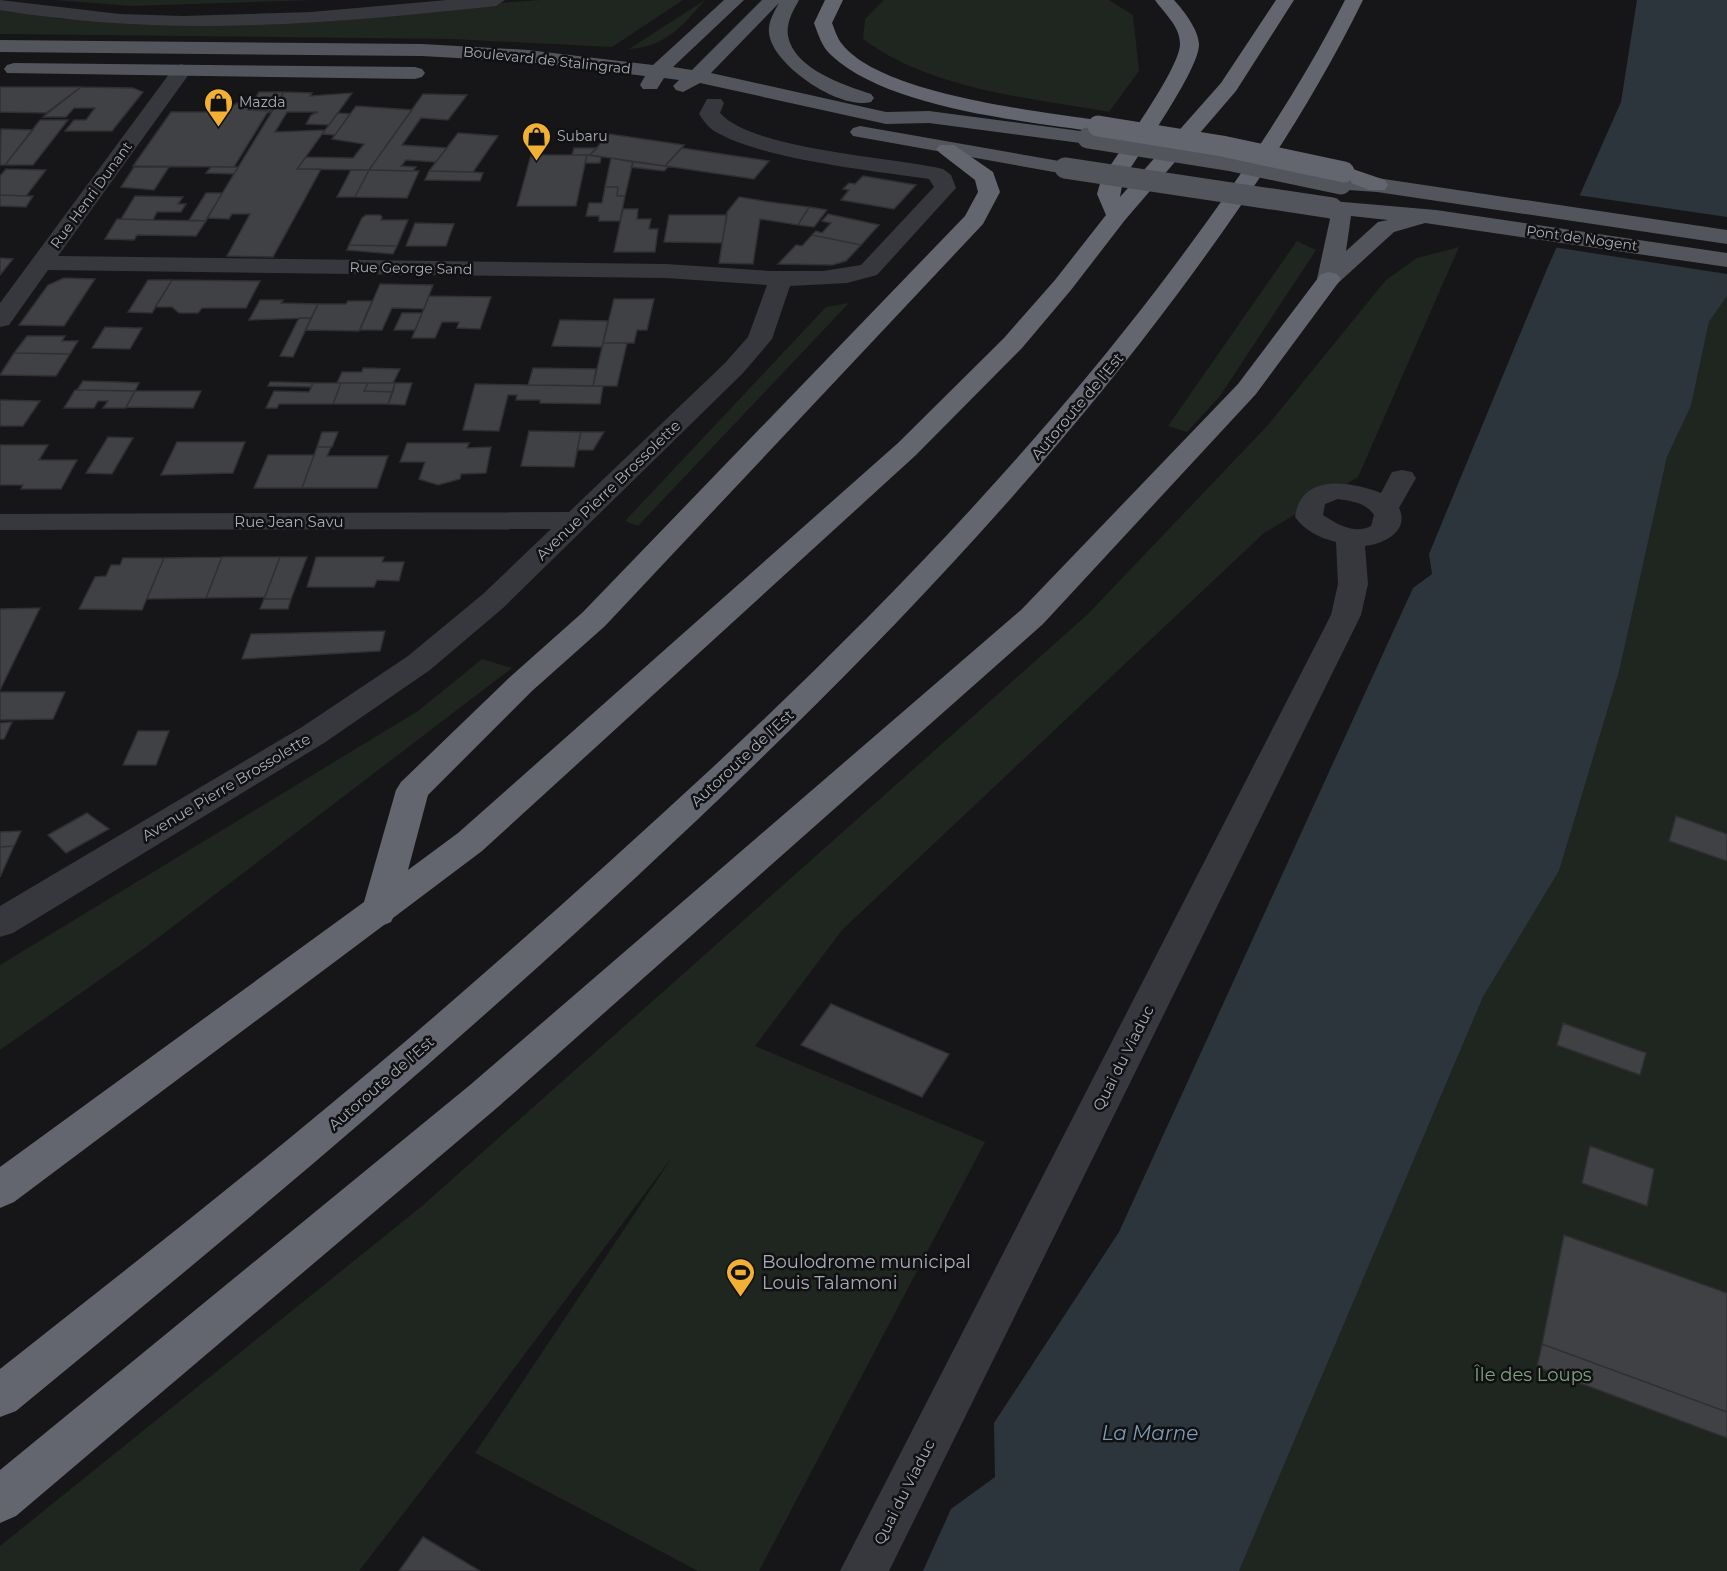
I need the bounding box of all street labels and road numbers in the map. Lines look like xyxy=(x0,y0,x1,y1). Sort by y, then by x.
street label: Boulevard de Stalingrad xyxy=(462,42,632,78)
street label: Rue Henri Dunant xyxy=(46,138,136,252)
street label: Pont de Nogent xyxy=(1525,221,1639,255)
street label: Rue George Sand xyxy=(350,258,472,278)
street label: Autoroute de l’Est xyxy=(1027,349,1127,463)
street label: Avenue Pierre Brossolette xyxy=(532,416,684,564)
street label: Rue Jean Savu xyxy=(234,512,344,531)
street label: Autoroute de l’Est xyxy=(687,705,797,811)
street label: Avenue Pierre Brossolette xyxy=(138,729,314,845)
street label: Quai du Viaduc xyxy=(1088,1002,1158,1114)
street label: Autoroute de l’Est xyxy=(324,1032,438,1134)
street label: Quai du Viaduc xyxy=(869,1436,939,1548)

